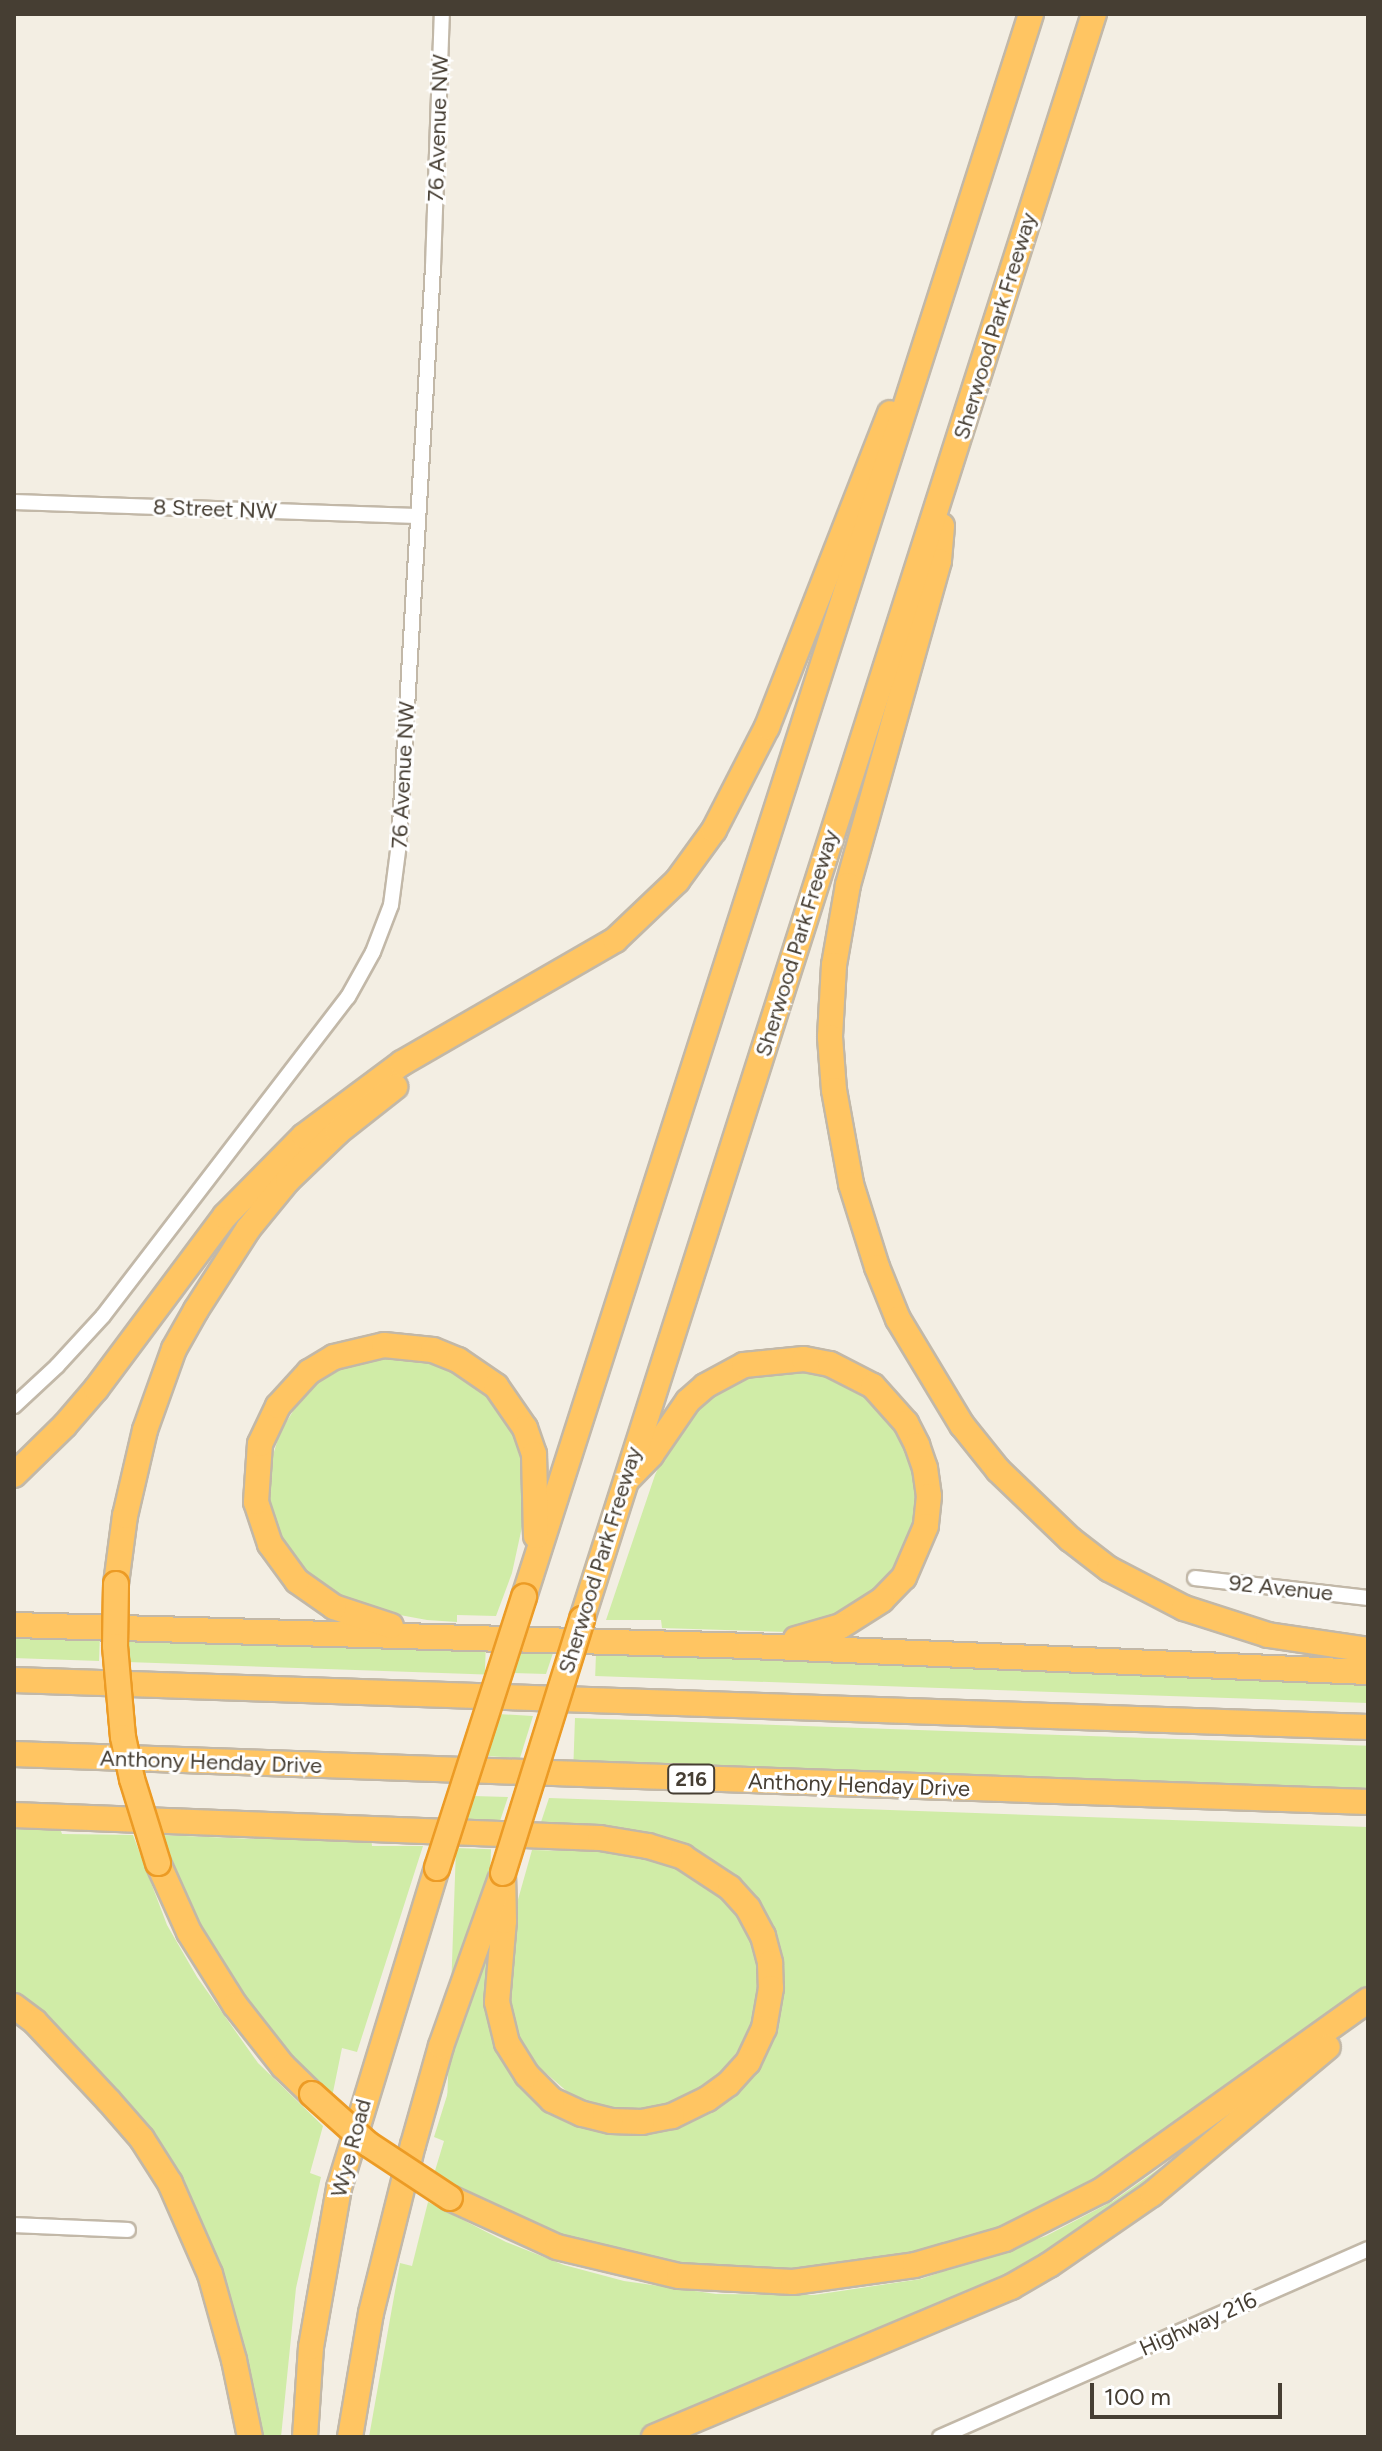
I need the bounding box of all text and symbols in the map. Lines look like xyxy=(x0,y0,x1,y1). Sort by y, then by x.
street label: 76 Avenue NW xyxy=(422,54,454,202)
street label: Sherwood Park Freeway xyxy=(948,209,1042,443)
street label: 8 Street NW xyxy=(153,494,277,524)
street label: 76 Avenue NW xyxy=(386,701,420,849)
street label: Sherwood Park Freeway xyxy=(750,826,844,1060)
street label: Sherwood Park Freeway xyxy=(553,1443,647,1677)
street label: 92 Avenue xyxy=(1228,1569,1334,1607)
street label: Anthony Henday Drive xyxy=(99,1745,323,1779)
road number: 216 xyxy=(667,1763,715,1795)
street label: Anthony Henday Drive xyxy=(747,1768,971,1802)
street label: Wye Road xyxy=(325,2096,377,2200)
street label: Highway 216 xyxy=(1135,2286,1261,2362)
scale bar xyxy=(1094,2367,1286,2417)
text: 100 m xyxy=(1104,2382,1171,2411)

